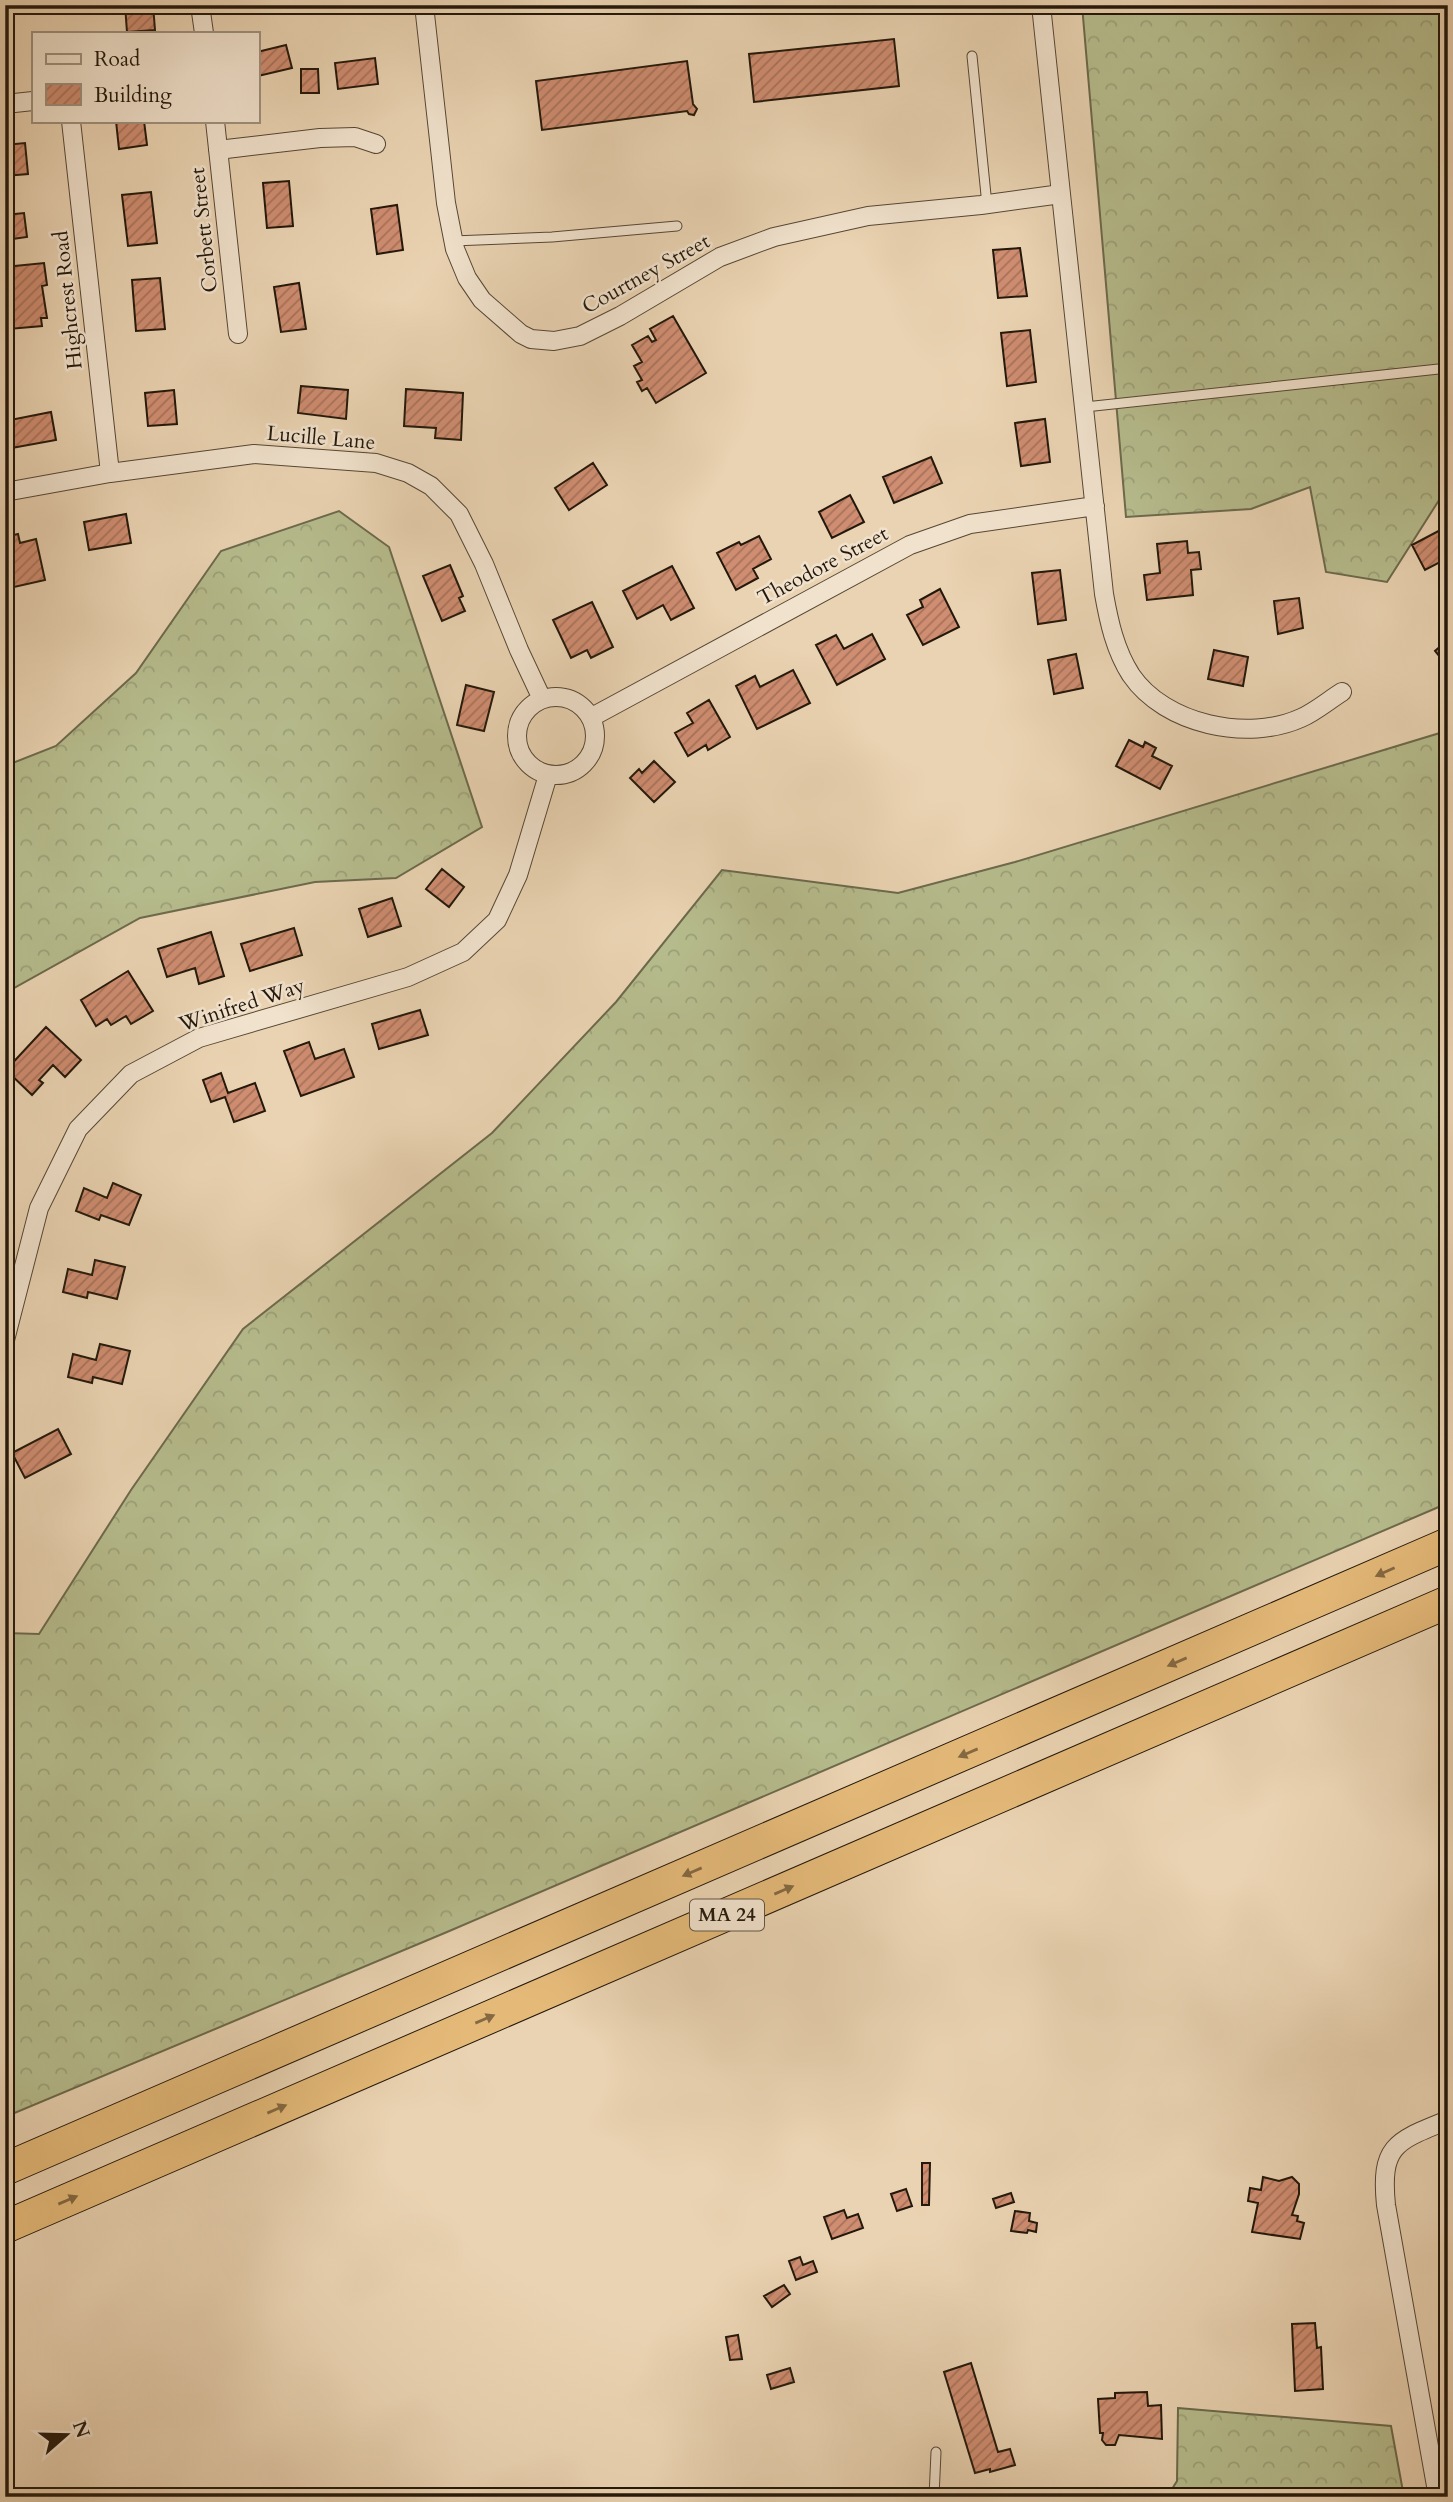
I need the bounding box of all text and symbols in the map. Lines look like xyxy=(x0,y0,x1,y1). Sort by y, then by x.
legend xyxy=(32,32,259,122)
text: Road xyxy=(94,45,140,74)
text: Building xyxy=(94,81,172,110)
street label: Corbett Street xyxy=(183,166,225,294)
street label: Courtney Street xyxy=(577,227,715,321)
street label: Highcrest Road xyxy=(46,229,90,371)
street label: Lucille Lane xyxy=(266,419,376,457)
street label: Theodore Street xyxy=(753,519,894,613)
street label: Winifred Way xyxy=(174,971,309,1039)
one-way arrow xyxy=(1375,1566,1396,1577)
one-way arrow xyxy=(1166,1657,1187,1668)
one-way arrow xyxy=(957,1747,978,1758)
one-way arrow xyxy=(681,1867,702,1878)
one-way arrow xyxy=(774,1884,794,1896)
road number: MA 24 xyxy=(690,1899,764,1930)
one-way arrow xyxy=(475,2013,496,2024)
one-way arrow xyxy=(266,2104,287,2115)
one-way arrow xyxy=(58,2194,78,2206)
north arrow xyxy=(32,2400,102,2470)
text: N xyxy=(66,2417,96,2442)

